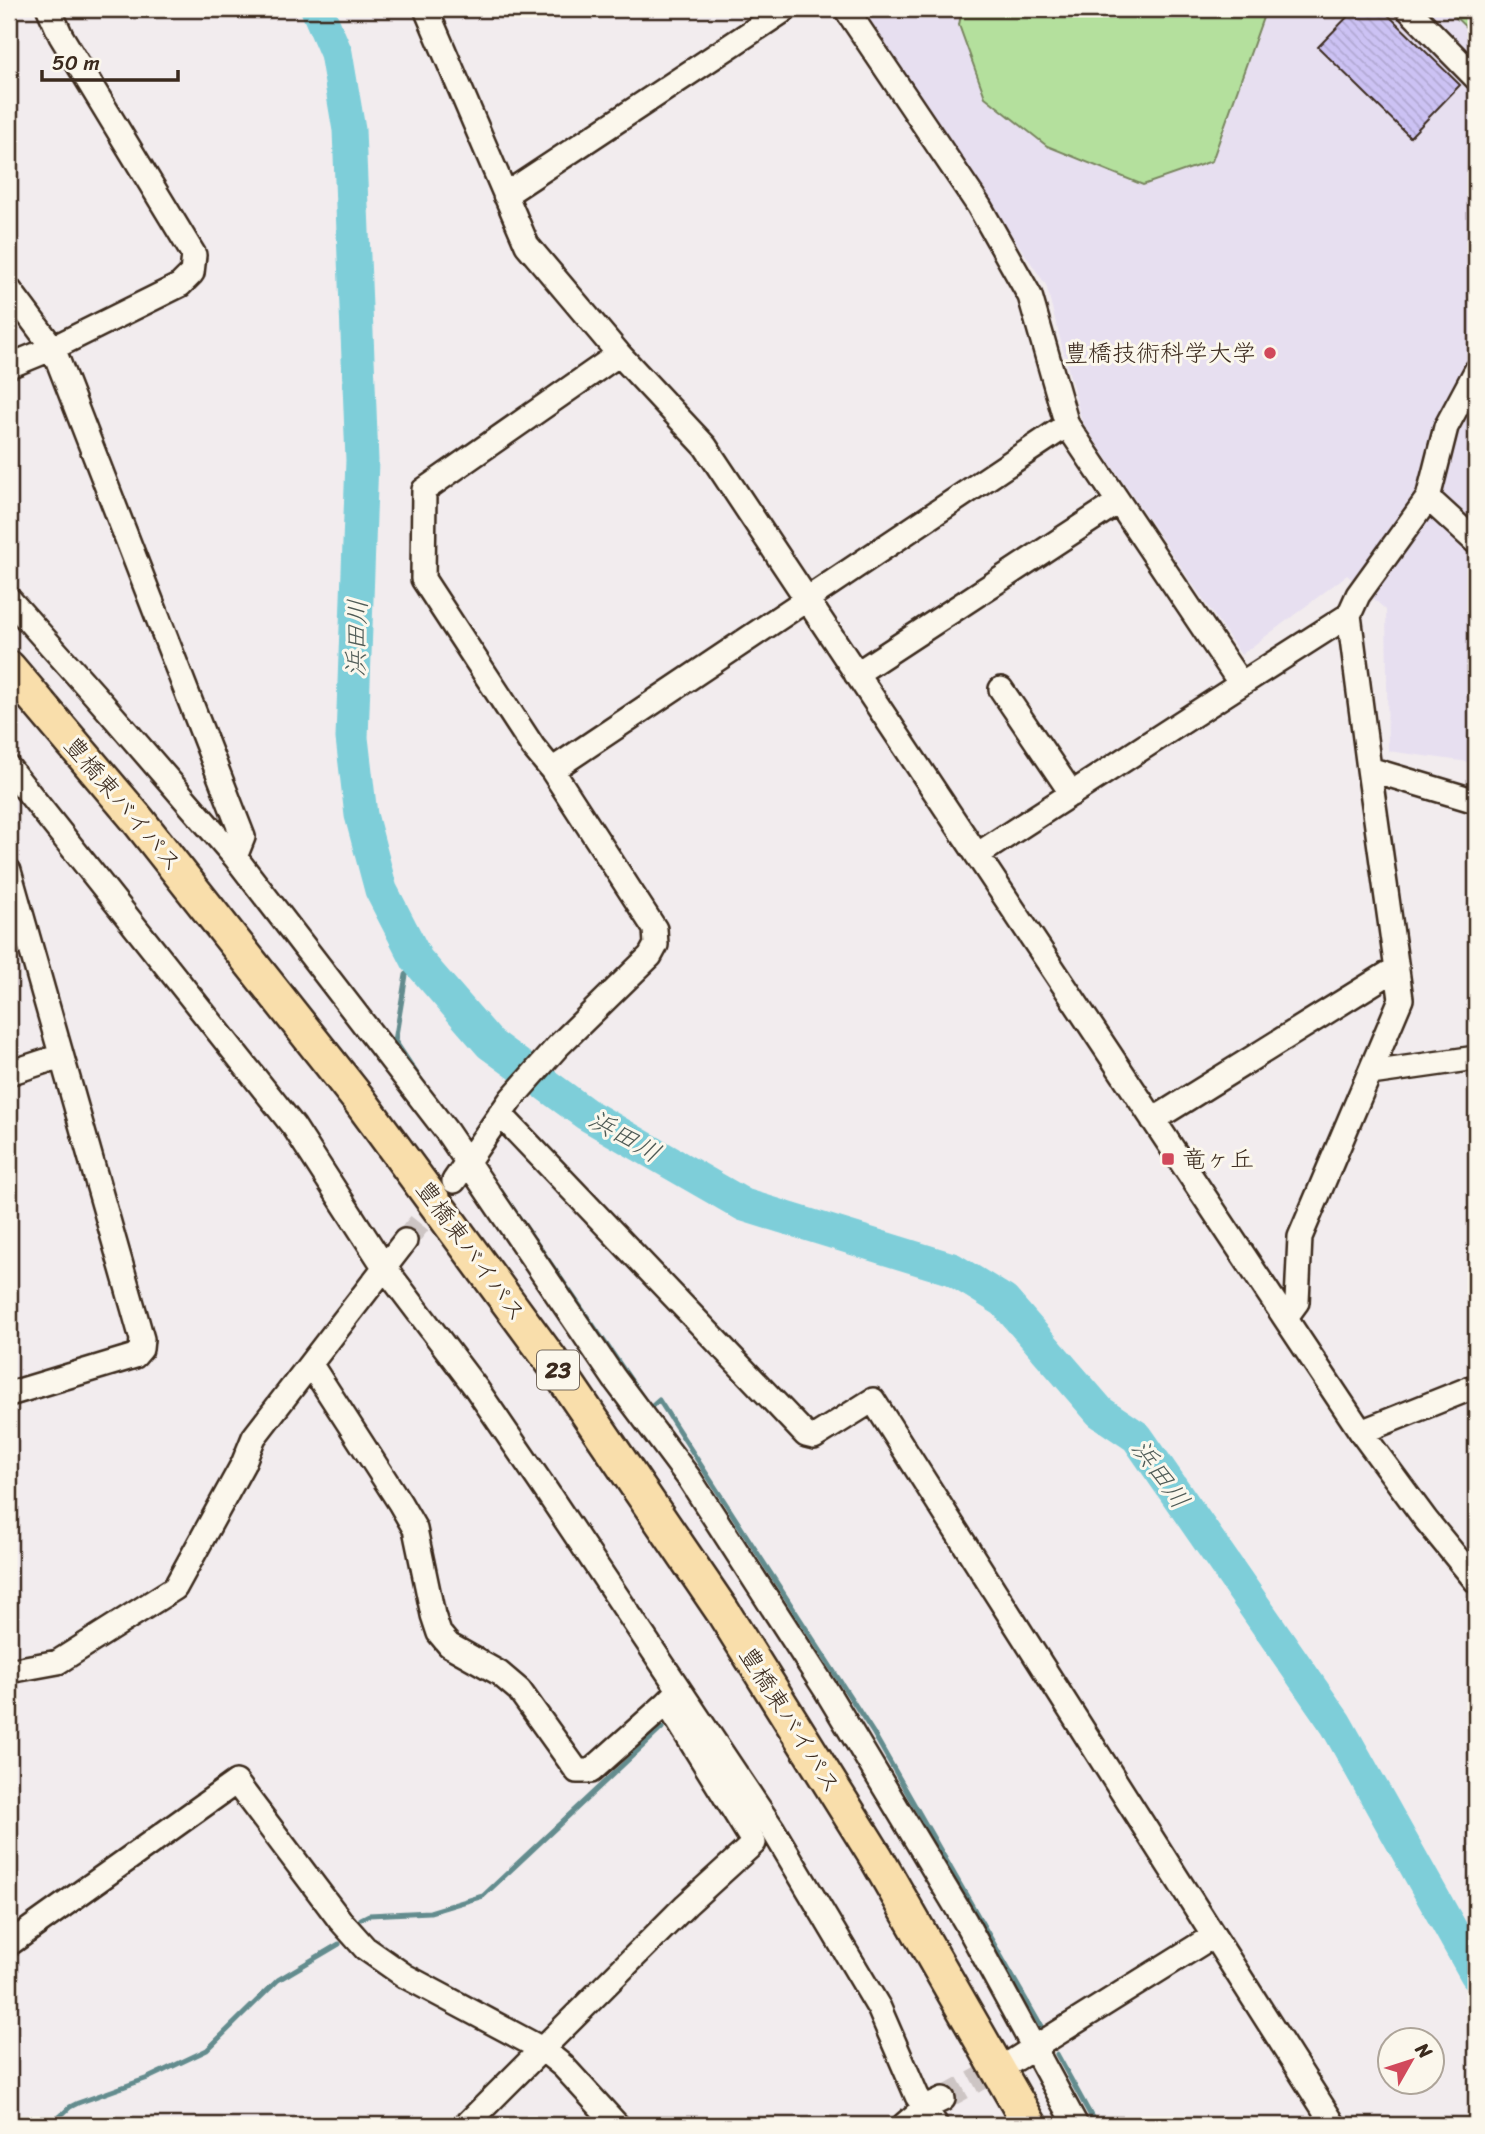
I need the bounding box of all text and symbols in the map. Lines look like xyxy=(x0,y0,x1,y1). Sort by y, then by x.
scale bar xyxy=(42,38,178,82)
text: 50 m xyxy=(52,44,100,82)
place label: 豊橋技術科学大学 xyxy=(1064,332,1256,374)
marker: 豊橋技術科学大学 xyxy=(1262,345,1278,361)
water label: 浜田川 xyxy=(332,598,380,678)
street label: 豊橋東バイパス xyxy=(53,726,193,882)
water label: 浜田川 xyxy=(580,1097,670,1175)
place label: 竜ヶ丘 xyxy=(1182,1138,1254,1180)
marker: 竜ヶ丘 xyxy=(1160,1151,1176,1167)
street label: 豊橋東バイパス xyxy=(405,1171,537,1331)
road number: 23 xyxy=(537,1350,579,1390)
water label: 浜田川 xyxy=(1119,1429,1203,1519)
street label: 豊橋東バイパス xyxy=(728,1638,852,1802)
north arrow xyxy=(1376,2025,1446,2096)
text: N xyxy=(1406,2034,1441,2067)

